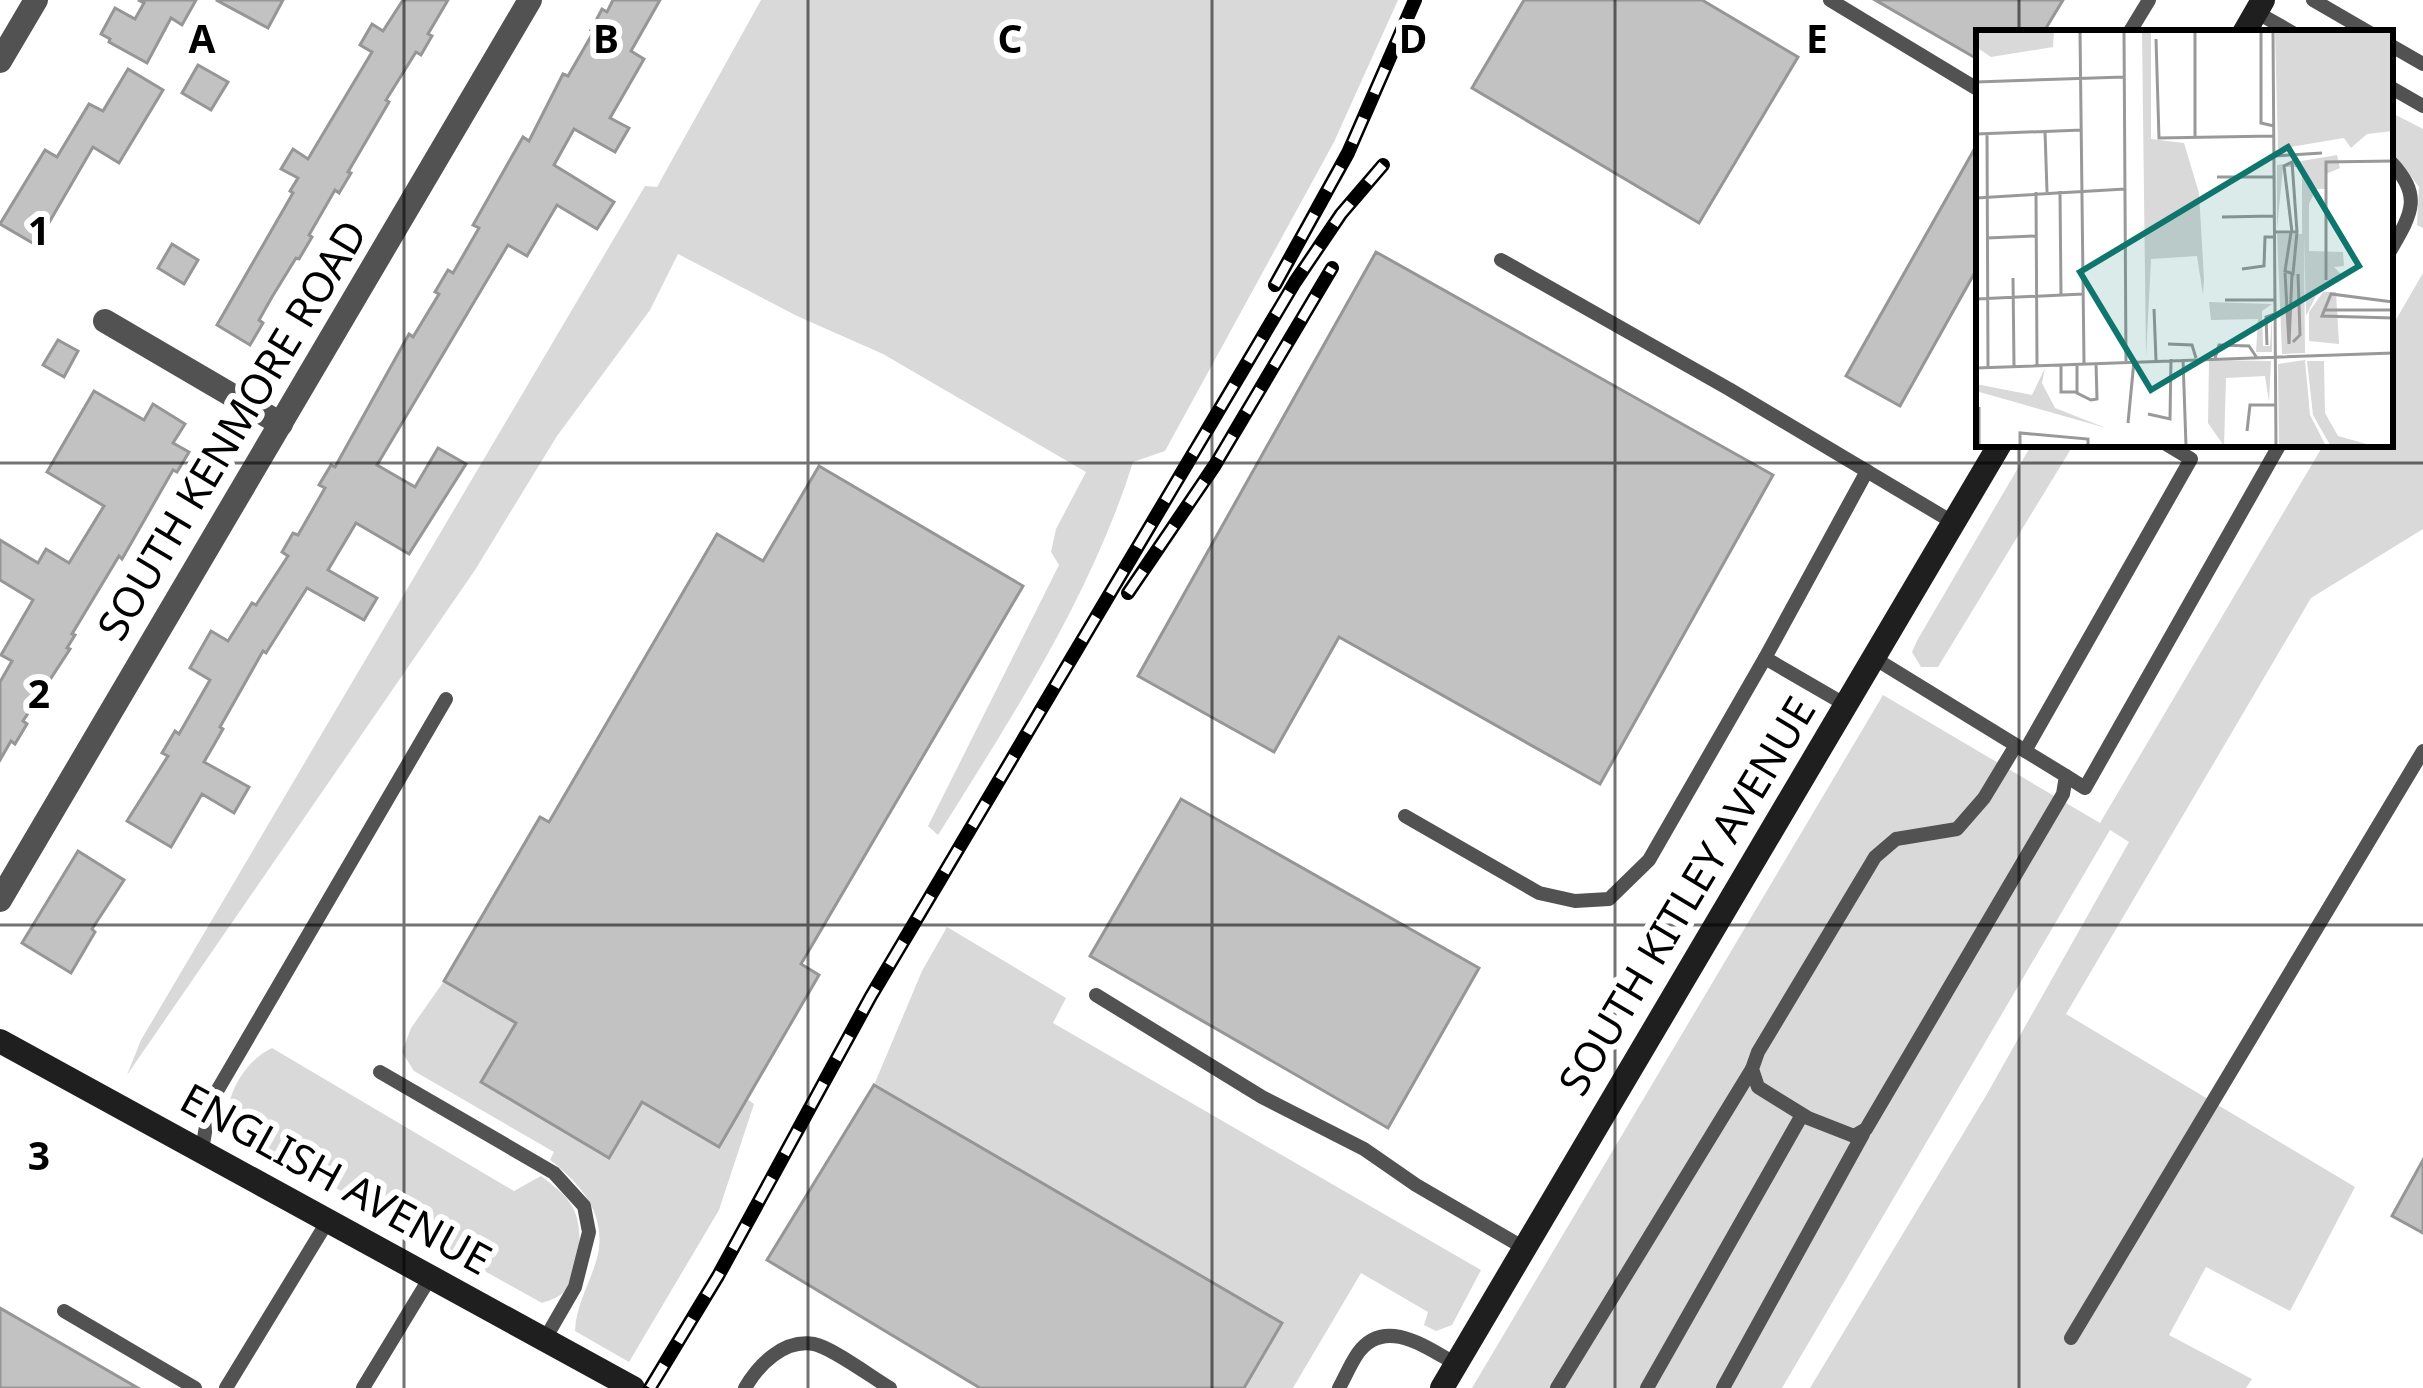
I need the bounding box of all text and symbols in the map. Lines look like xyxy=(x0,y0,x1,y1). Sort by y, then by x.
text: A xyxy=(189,11,216,64)
text: B xyxy=(593,11,619,64)
text: C xyxy=(997,11,1023,64)
text: D xyxy=(1399,11,1427,64)
text: E xyxy=(1806,11,1828,64)
inset map xyxy=(1976,30,2393,447)
text: 1 xyxy=(28,203,50,256)
street label: SOUTH KENMORE ROAD xyxy=(83,209,379,650)
text: 2 xyxy=(28,666,50,719)
street label: SOUTH KITLEY AVENUE xyxy=(1544,685,1827,1105)
street label: ENGLISH AVENUE xyxy=(171,1069,502,1287)
text: 3 xyxy=(28,1128,50,1181)

